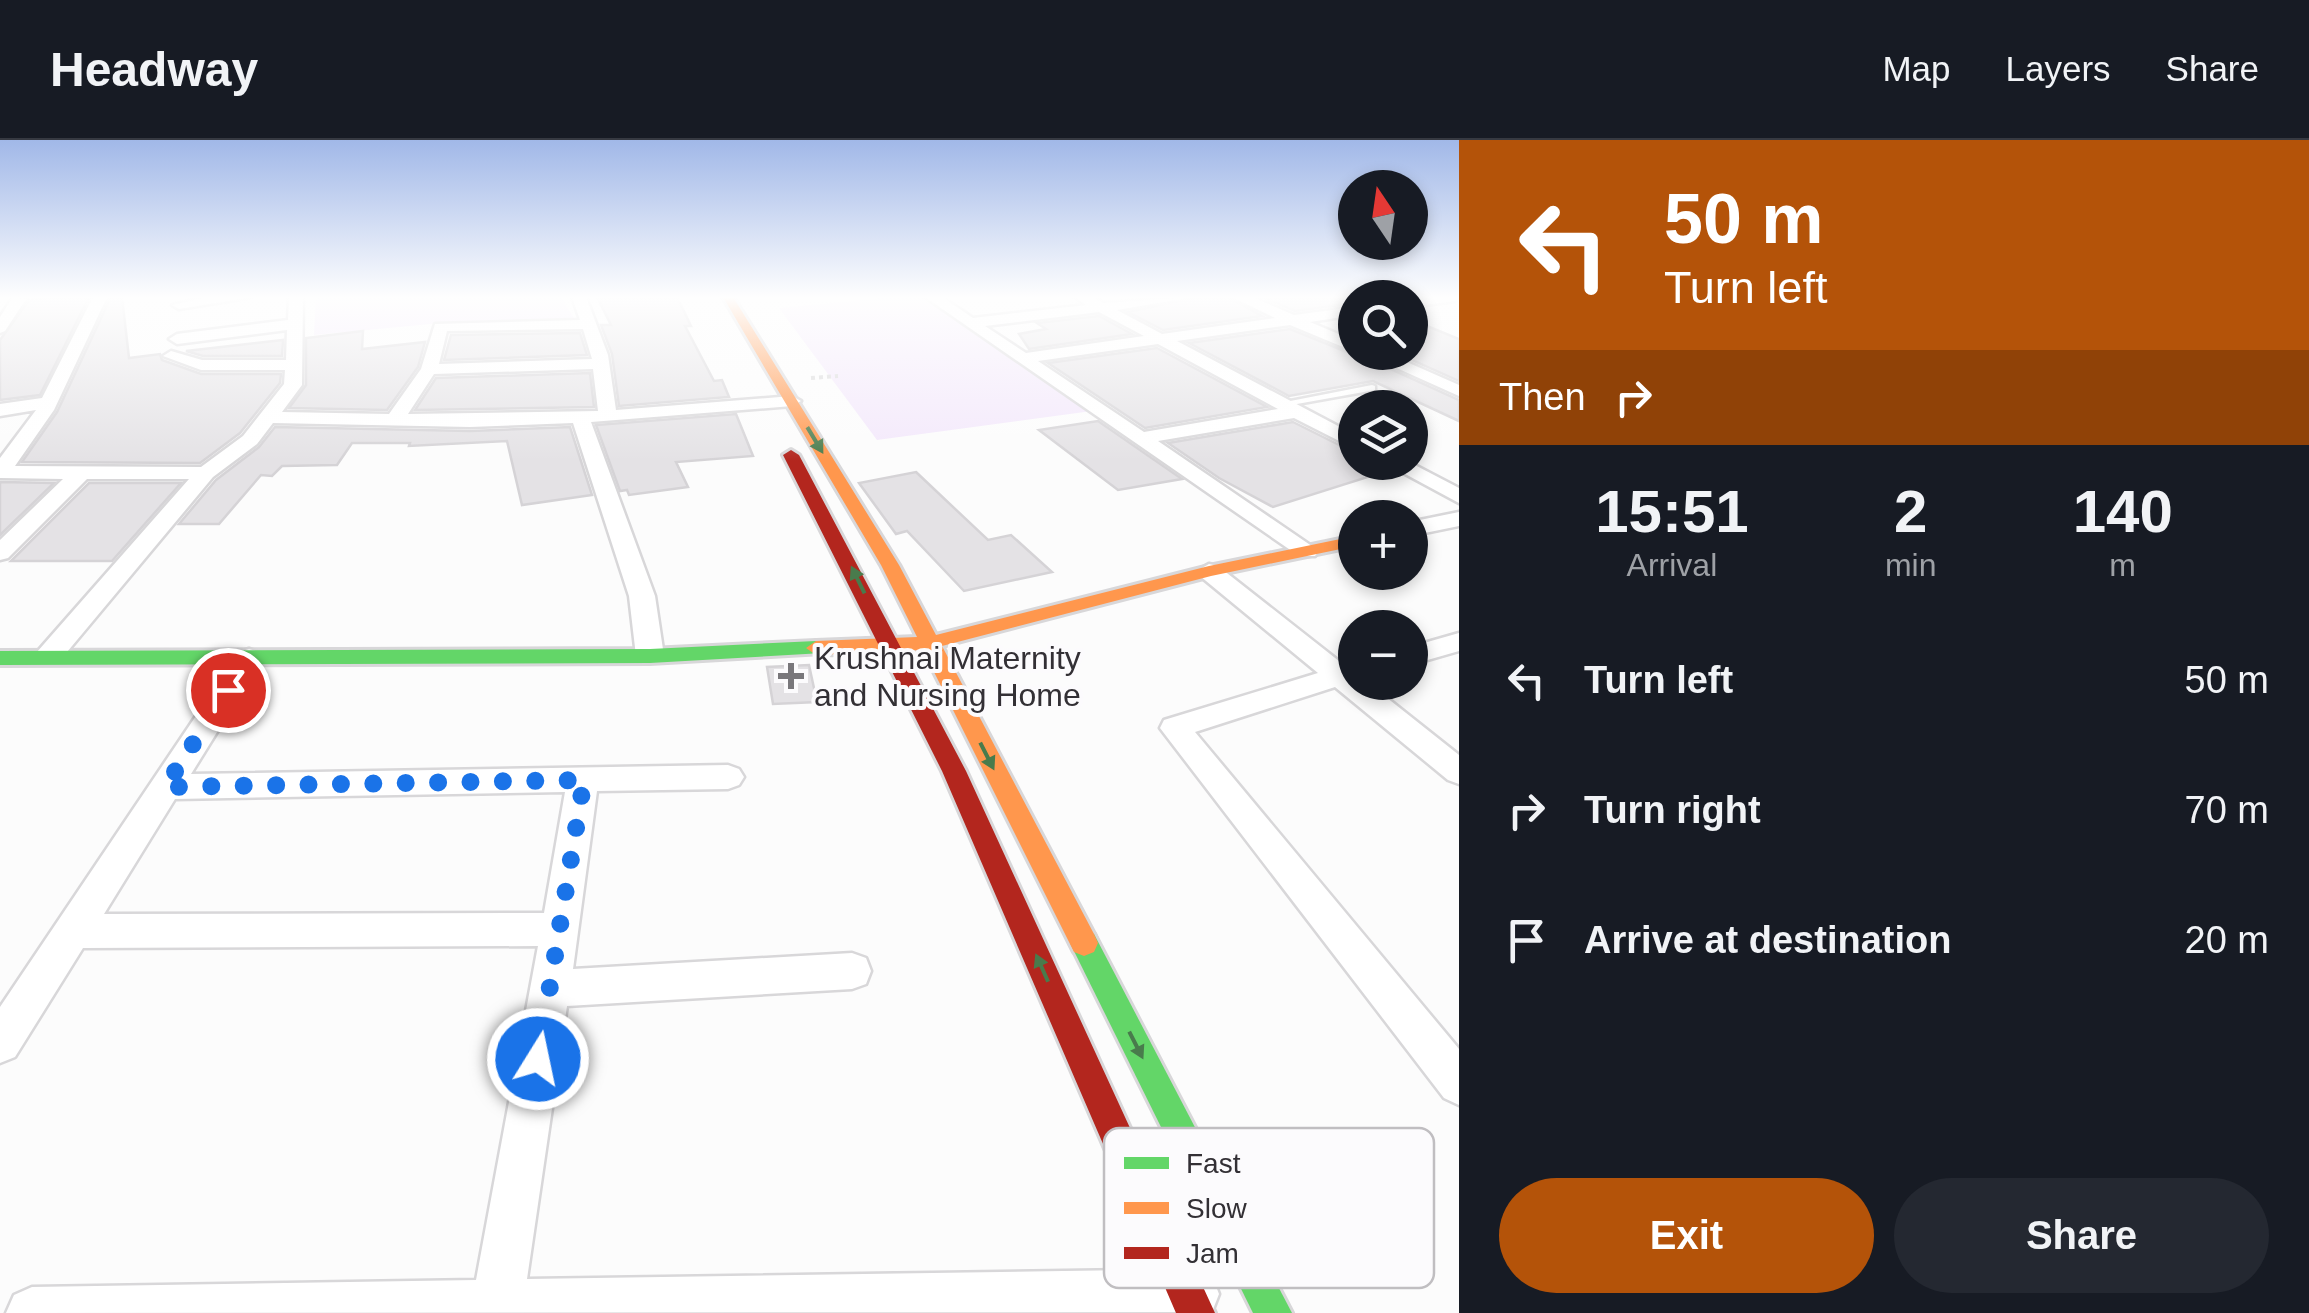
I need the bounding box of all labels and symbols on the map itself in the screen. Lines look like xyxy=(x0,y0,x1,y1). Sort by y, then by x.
north arrow xyxy=(1338,170,1428,260)
one-way arrow xyxy=(806,426,823,454)
one-way arrow xyxy=(850,565,867,594)
place label: Krushnai Maternity and Nursing Home xyxy=(814,640,1081,713)
pin xyxy=(186,648,271,733)
marker: Krushnai Maternity and Nursing Home xyxy=(778,663,804,689)
one-way arrow xyxy=(978,741,995,770)
one-way arrow xyxy=(1034,953,1050,983)
position arrow xyxy=(486,1007,590,1111)
one-way arrow xyxy=(1127,1031,1144,1060)
legend xyxy=(1104,1128,1434,1288)
text: Fast xyxy=(1186,1148,1241,1179)
text: Slow xyxy=(1186,1193,1247,1224)
text: Jam xyxy=(1186,1238,1239,1269)

